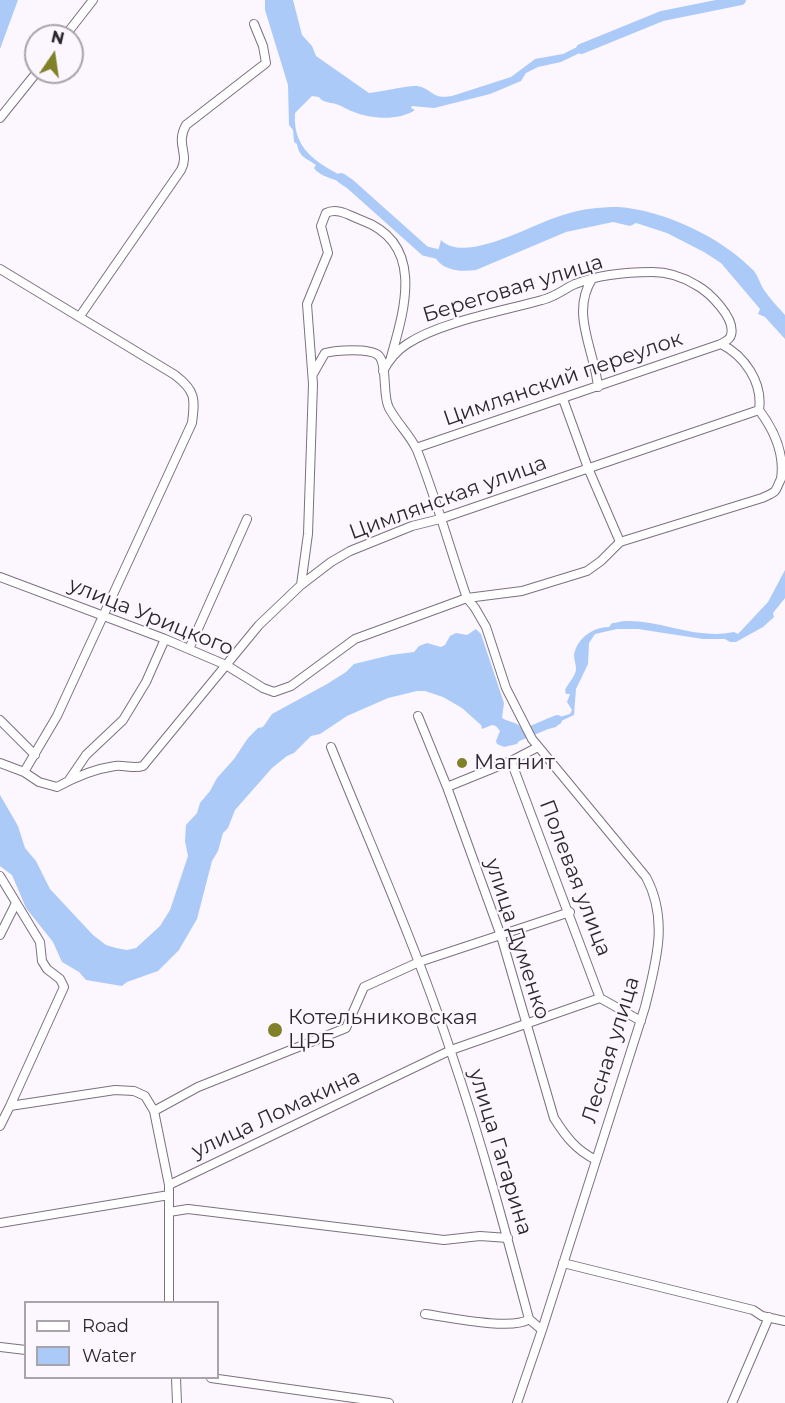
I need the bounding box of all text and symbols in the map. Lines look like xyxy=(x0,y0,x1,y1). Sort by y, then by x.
north arrow xyxy=(24,24,84,84)
text: N xyxy=(49,27,66,49)
street label: Береговая улица xyxy=(420,250,606,328)
street label: Цимлянский переулок xyxy=(440,326,686,432)
street label: Цимлянская улица xyxy=(346,451,550,545)
street label: улица Урицкого xyxy=(65,572,237,662)
place label: Магнит xyxy=(474,750,555,776)
marker: Магнит xyxy=(455,756,469,770)
street label: Полевая улица xyxy=(534,796,616,960)
street label: улица Думенко xyxy=(479,855,555,1023)
street label: Лесная улица xyxy=(577,974,645,1126)
place label: Котельниковская ЦРБ xyxy=(288,1005,478,1055)
marker: Котельниковская ЦРБ xyxy=(266,1021,284,1039)
street label: улица Ломакина xyxy=(188,1064,364,1164)
street label: улица Гагарина xyxy=(463,1066,537,1238)
legend xyxy=(24,1301,219,1379)
text: Road xyxy=(82,1315,129,1337)
text: Water xyxy=(82,1345,137,1367)

